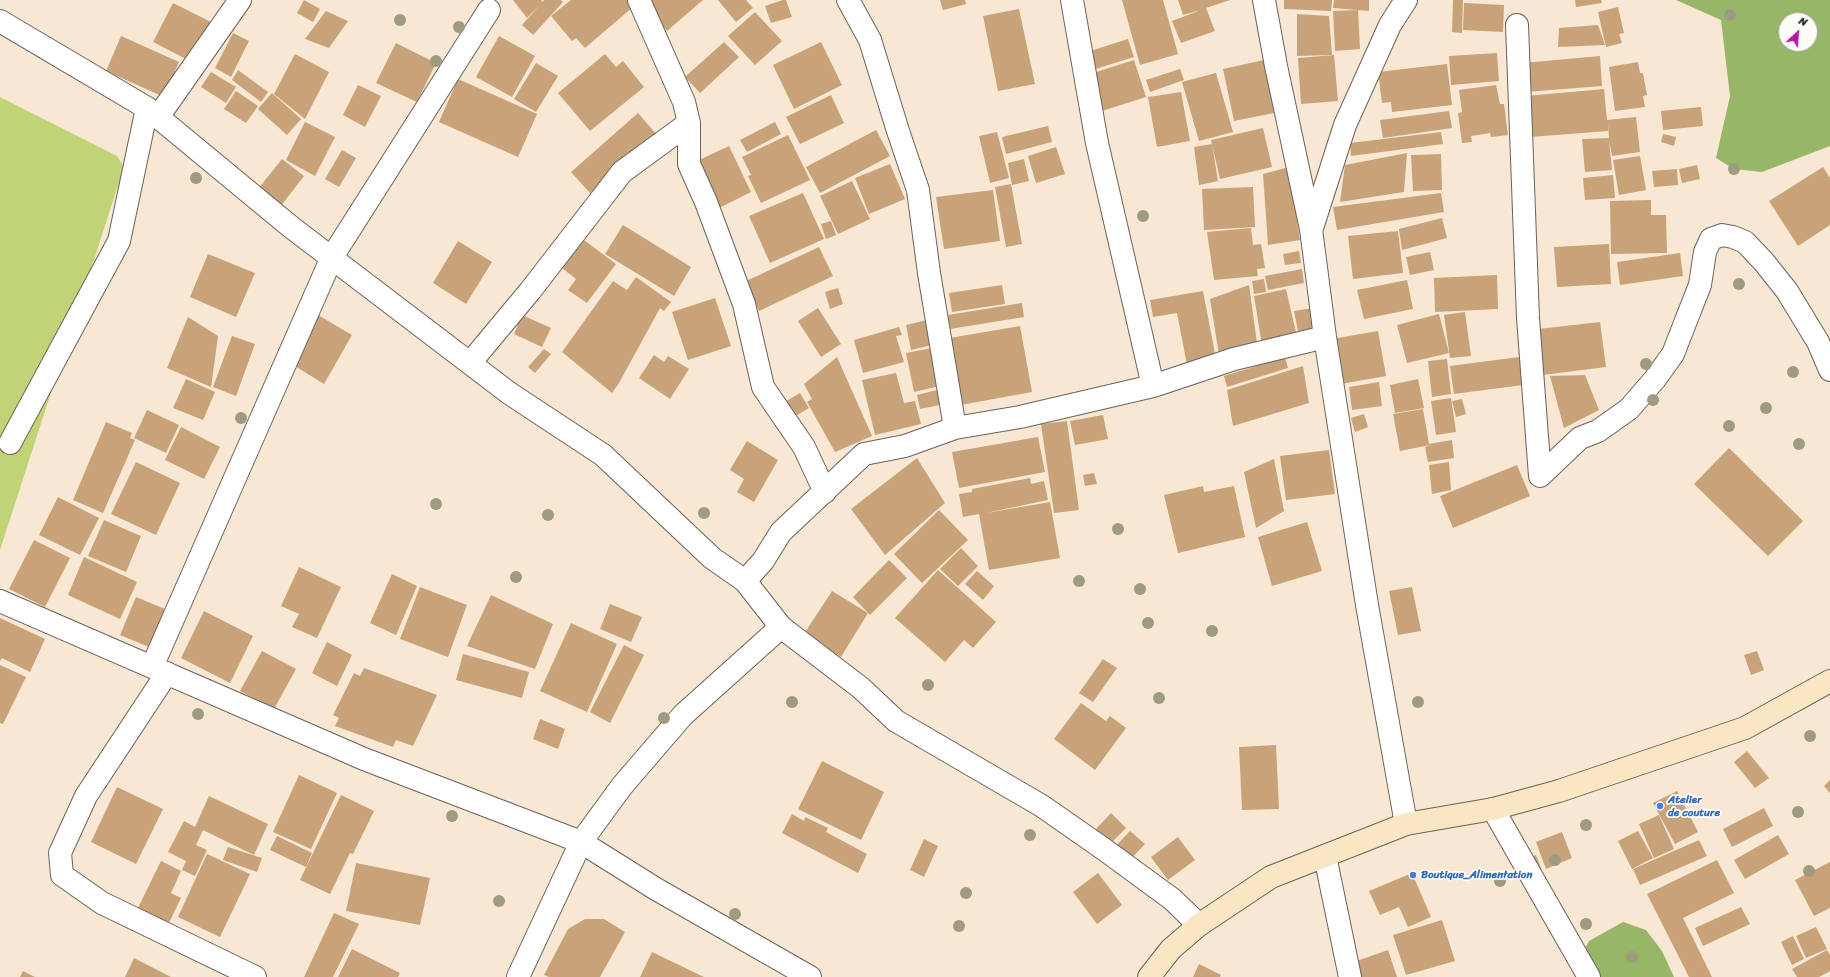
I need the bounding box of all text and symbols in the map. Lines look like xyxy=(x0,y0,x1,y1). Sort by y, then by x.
text: N xyxy=(1795,11,1811,32)
north arrow xyxy=(1778,12,1818,52)
place label: Atelier de couture xyxy=(1668,793,1720,819)
marker: Atelier de couture xyxy=(1655,801,1665,811)
place label: Boutique_Alimentation xyxy=(1421,868,1532,882)
marker: Boutique_Alimentation xyxy=(1408,870,1418,880)

